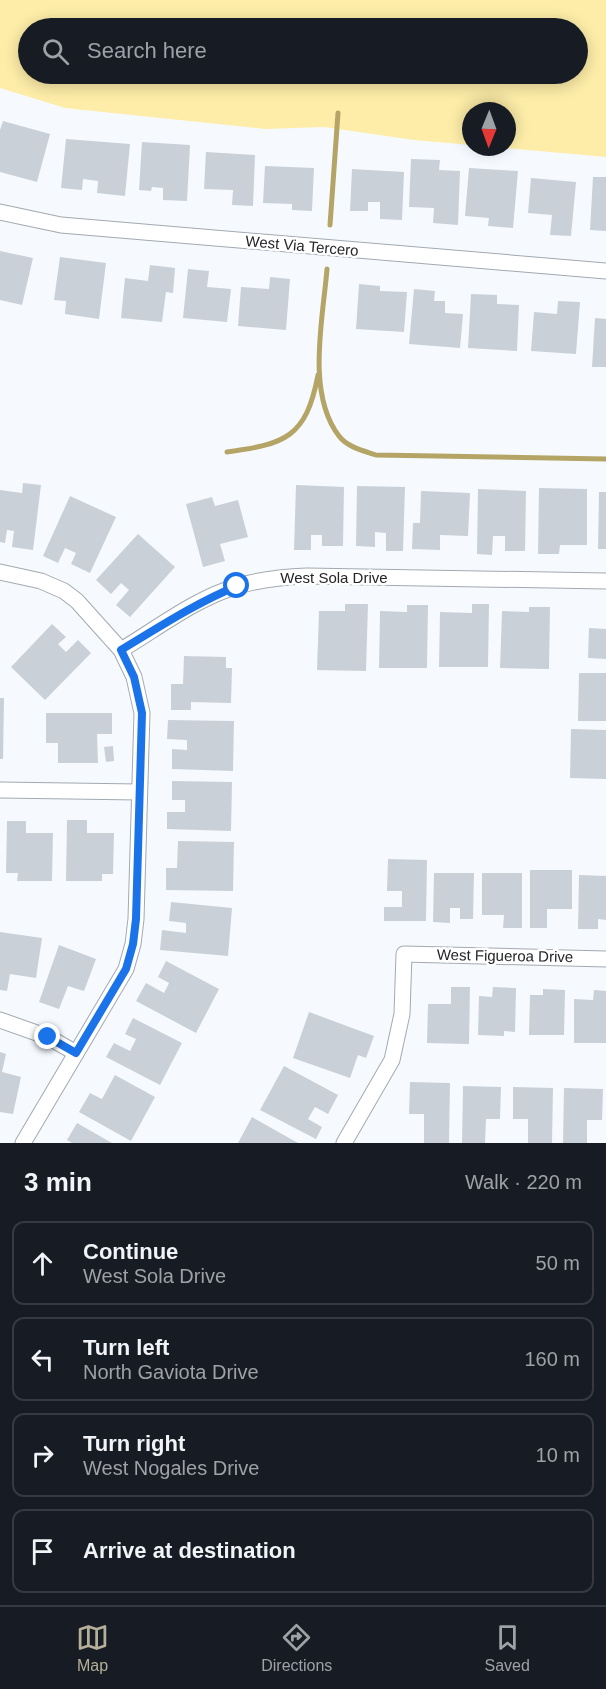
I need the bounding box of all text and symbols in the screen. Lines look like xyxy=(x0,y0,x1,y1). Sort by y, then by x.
search box xyxy=(18,18,588,84)
icon: search xyxy=(39,35,72,68)
text: Search here xyxy=(87,38,207,63)
north arrow xyxy=(462,102,516,156)
street label: West Via Tercero xyxy=(245,232,359,259)
street label: West Sola Drive xyxy=(280,569,388,586)
route start xyxy=(223,572,249,598)
street label: West Figueroa Drive xyxy=(437,946,573,965)
route end xyxy=(34,1023,60,1049)
text: 3 min xyxy=(24,1167,92,1197)
text: Walk · 220 m xyxy=(465,1171,582,1193)
text: Continue xyxy=(83,1239,178,1264)
icon: ahead xyxy=(26,1247,59,1280)
text: 50 m xyxy=(536,1252,580,1274)
text: West Sola Drive xyxy=(83,1265,226,1287)
text: Turn left xyxy=(83,1335,169,1360)
icon: left xyxy=(26,1343,59,1376)
text: 160 m xyxy=(524,1348,580,1370)
text: North Gaviota Drive xyxy=(83,1361,259,1383)
text: Turn right xyxy=(83,1431,185,1456)
icon: right xyxy=(26,1439,59,1472)
text: 10 m xyxy=(536,1444,580,1466)
text: West Nogales Drive xyxy=(83,1457,259,1479)
icon: arrive xyxy=(26,1535,59,1568)
text: Arrive at destination xyxy=(83,1538,296,1563)
tab: Map xyxy=(76,1621,109,1675)
tab: Directions xyxy=(261,1621,332,1675)
tab: Saved xyxy=(485,1621,530,1675)

